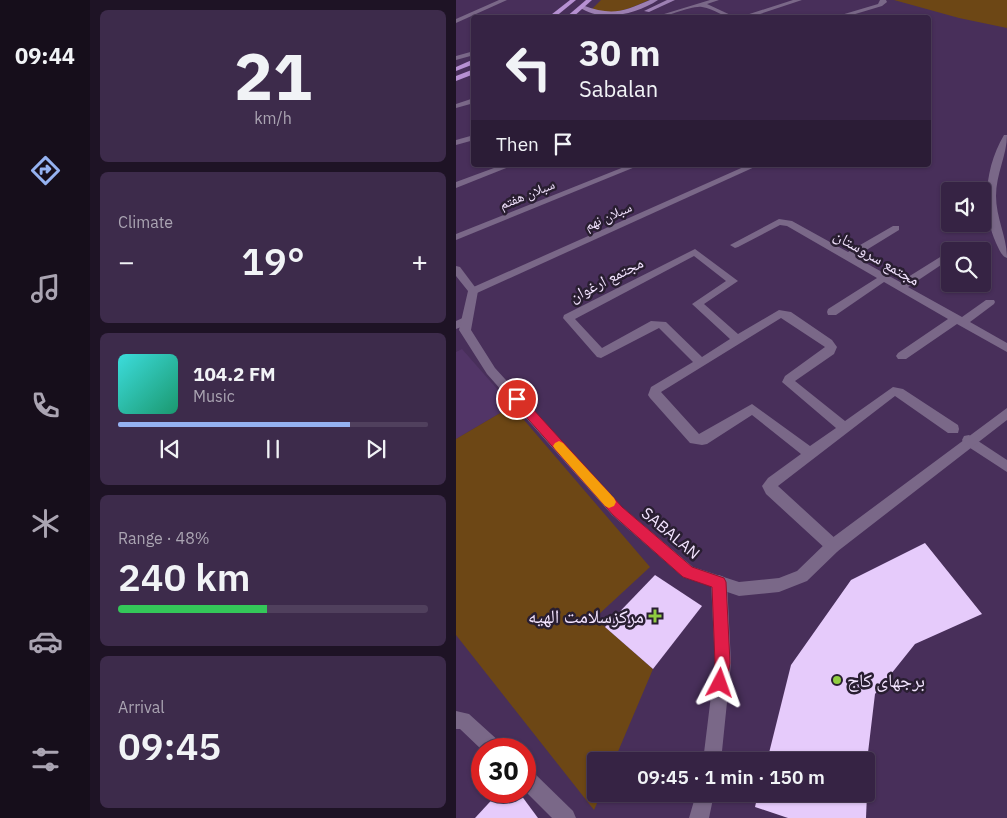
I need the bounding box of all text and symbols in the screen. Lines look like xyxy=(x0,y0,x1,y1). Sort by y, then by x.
text: 30 m xyxy=(579,30,661,76)
text: 21 xyxy=(234,33,312,118)
icon: left xyxy=(496,35,561,100)
text: 09:44 xyxy=(15,41,75,70)
text: Sabalan xyxy=(579,74,658,103)
text: km/h xyxy=(254,108,292,128)
icon: arrive xyxy=(549,130,577,158)
text: Then xyxy=(496,132,539,156)
icon: directions xyxy=(28,153,63,188)
street label: سبلان هفتم xyxy=(497,175,558,214)
map controls xyxy=(941,182,991,292)
button: sound xyxy=(941,182,991,232)
street label: سبلان نهم xyxy=(582,198,635,235)
text: Climate xyxy=(118,212,173,232)
street label: مجتمع سروستان xyxy=(830,224,924,291)
text: 19° xyxy=(241,236,305,285)
button: search xyxy=(941,242,991,292)
text: − xyxy=(118,243,135,280)
text: + xyxy=(411,243,428,280)
street label: مجتمع ارغوان xyxy=(566,252,647,307)
icon: music xyxy=(28,271,63,306)
text: 104.2 FM xyxy=(193,362,276,386)
pin xyxy=(496,378,538,420)
icon: arrive xyxy=(503,385,531,413)
text: Music xyxy=(193,386,235,406)
icon: phone xyxy=(28,388,63,423)
icon: previous xyxy=(156,435,184,463)
icon: pause xyxy=(259,435,287,463)
icon: next xyxy=(362,435,390,463)
street label: SABALAN xyxy=(638,503,704,563)
icon: climate xyxy=(28,506,63,541)
text: Range · 48% xyxy=(118,528,210,548)
text: 240 km xyxy=(118,552,250,601)
place label: مرکزسلامت الهیه xyxy=(528,604,644,628)
marker: مرکزسلامت الهیه xyxy=(648,609,662,623)
icon: car xyxy=(28,624,63,659)
position arrow xyxy=(693,656,745,708)
place label: برجهای کاج xyxy=(847,668,925,692)
marker: برجهای کاج xyxy=(831,674,843,686)
text: Arrival xyxy=(118,697,165,717)
text: 09:45 xyxy=(118,721,221,770)
speed limit sign: 30 xyxy=(471,738,536,803)
icon: filters xyxy=(28,742,63,777)
text: 09:45 · 1 min · 150 m xyxy=(637,765,825,789)

